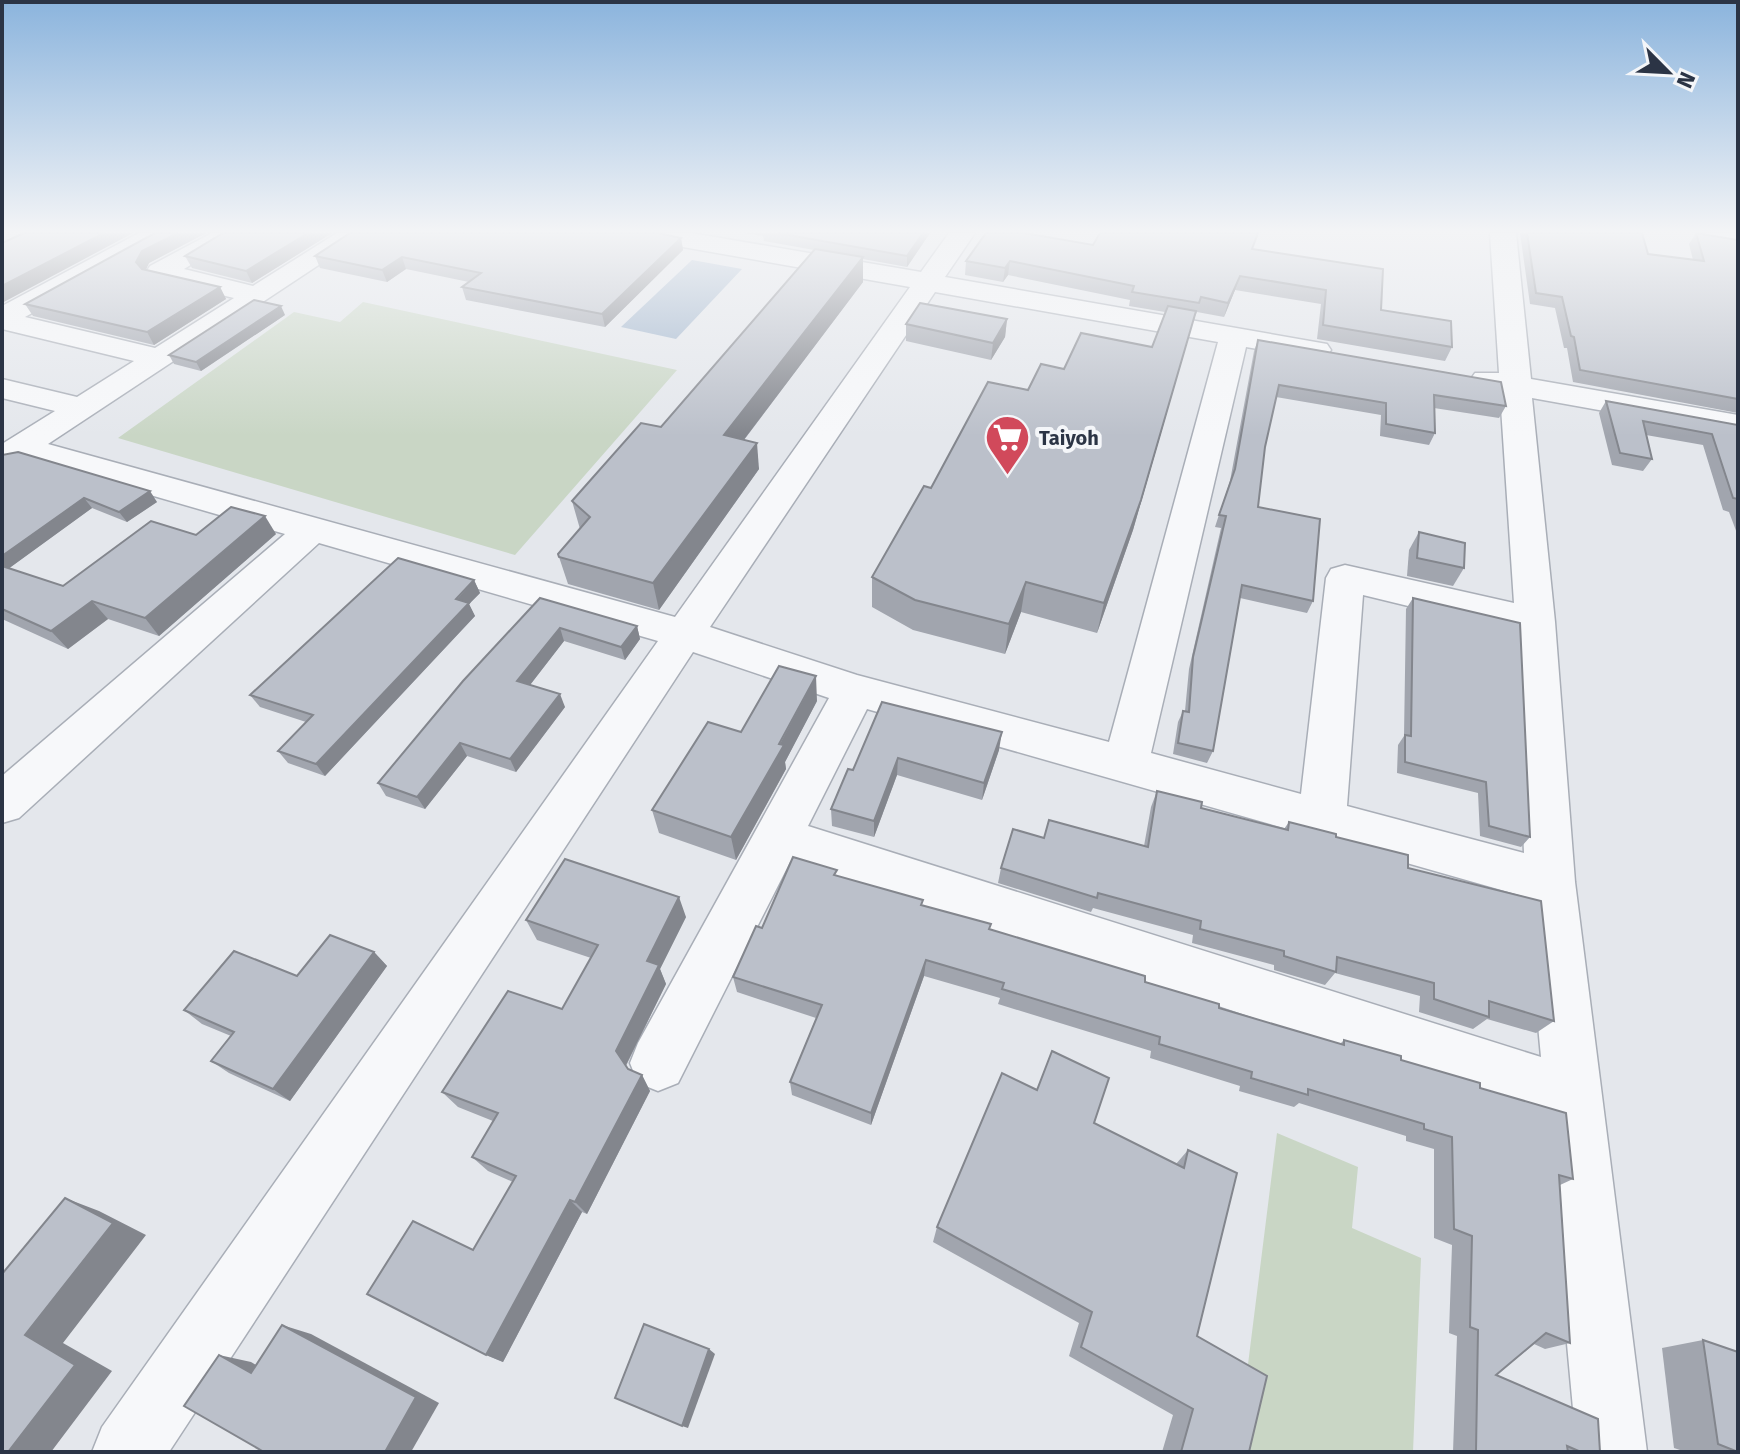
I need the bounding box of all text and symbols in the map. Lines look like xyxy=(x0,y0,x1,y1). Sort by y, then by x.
north arrow xyxy=(1628,32,1708,112)
text: N xyxy=(1671,68,1701,92)
supermarket icon: Taiyoh xyxy=(984,414,1032,477)
place label: Taiyoh xyxy=(1039,426,1099,450)

